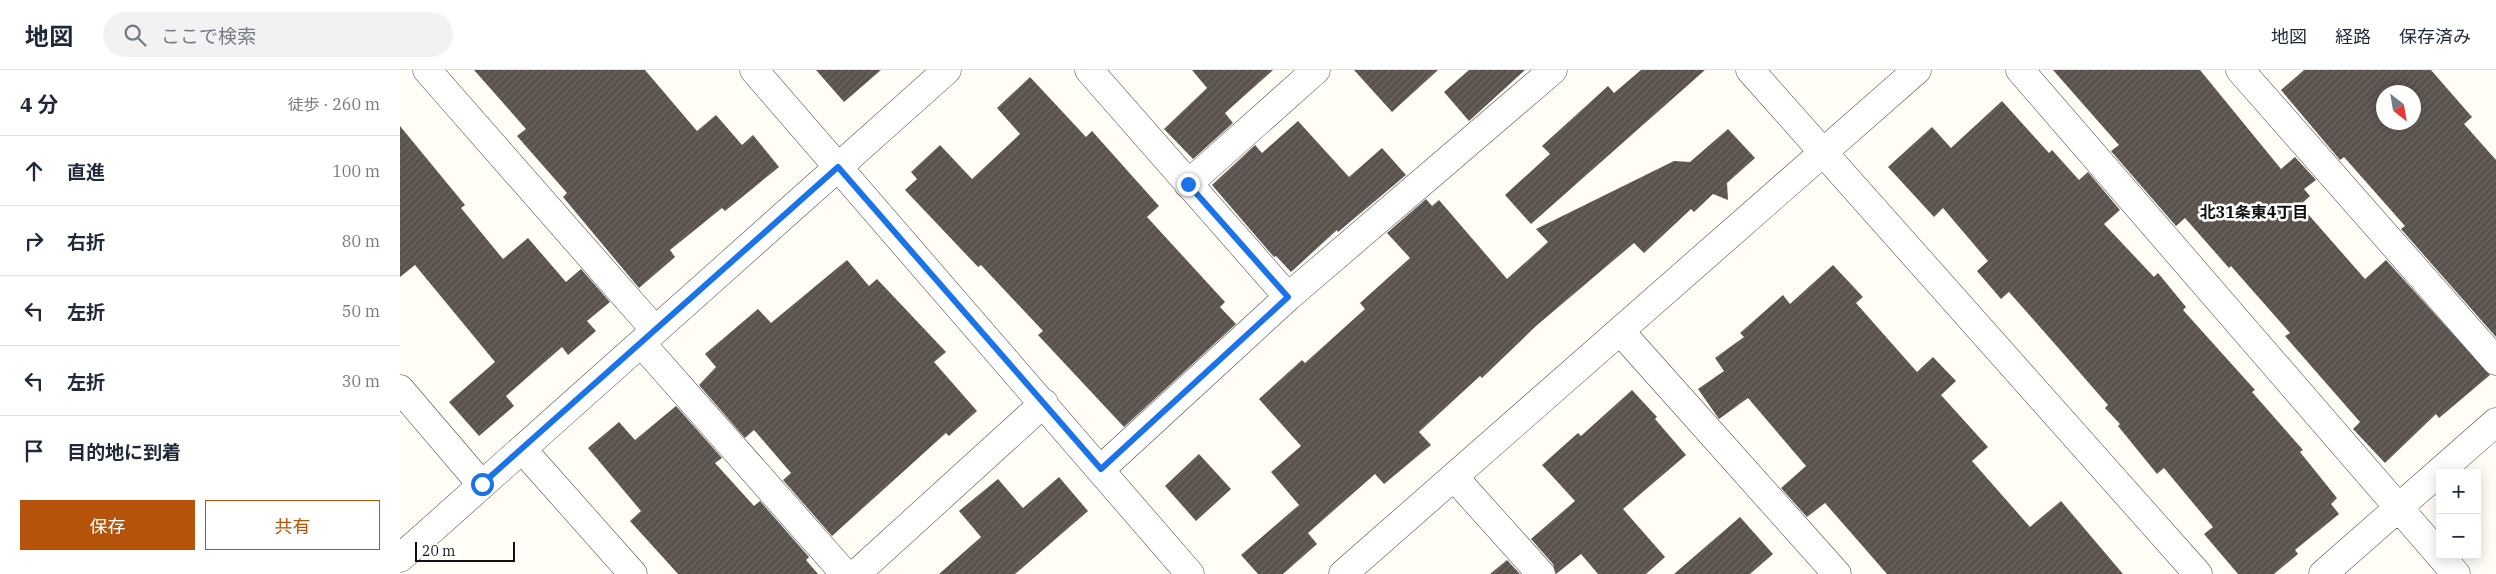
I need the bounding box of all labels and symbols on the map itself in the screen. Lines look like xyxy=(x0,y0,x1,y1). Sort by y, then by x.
north arrow xyxy=(2376,85,2421,130)
route end xyxy=(1177,173,1200,196)
district label: 北31条東4丁目 xyxy=(2200,202,2308,222)
route start xyxy=(471,473,494,496)
scale bar xyxy=(415,539,515,562)

